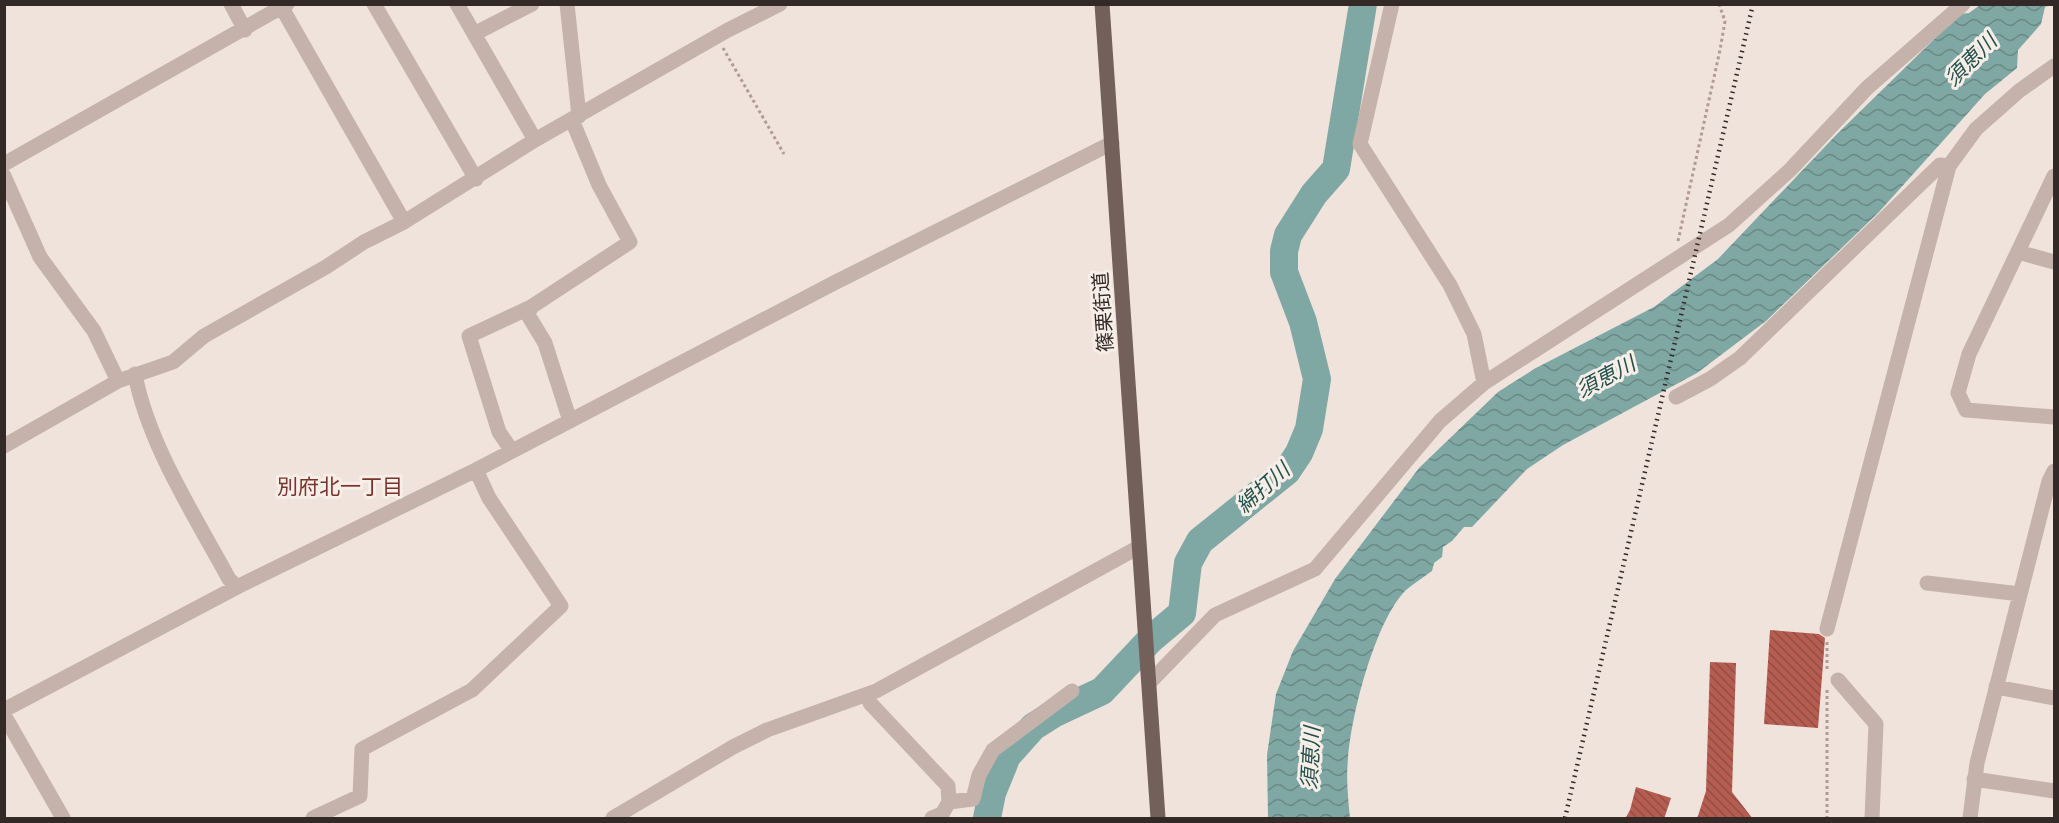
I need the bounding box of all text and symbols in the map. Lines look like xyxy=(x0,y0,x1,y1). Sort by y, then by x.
water label: 須恵川 xyxy=(1939,26,2002,90)
street label: 篠栗街道 xyxy=(1087,271,1117,353)
water label: 須恵川 xyxy=(1572,349,1641,402)
water label: 綿打川 xyxy=(1230,455,1295,517)
district label: 別府北一丁目 xyxy=(277,473,403,498)
water label: 須恵川 xyxy=(1295,724,1324,790)

